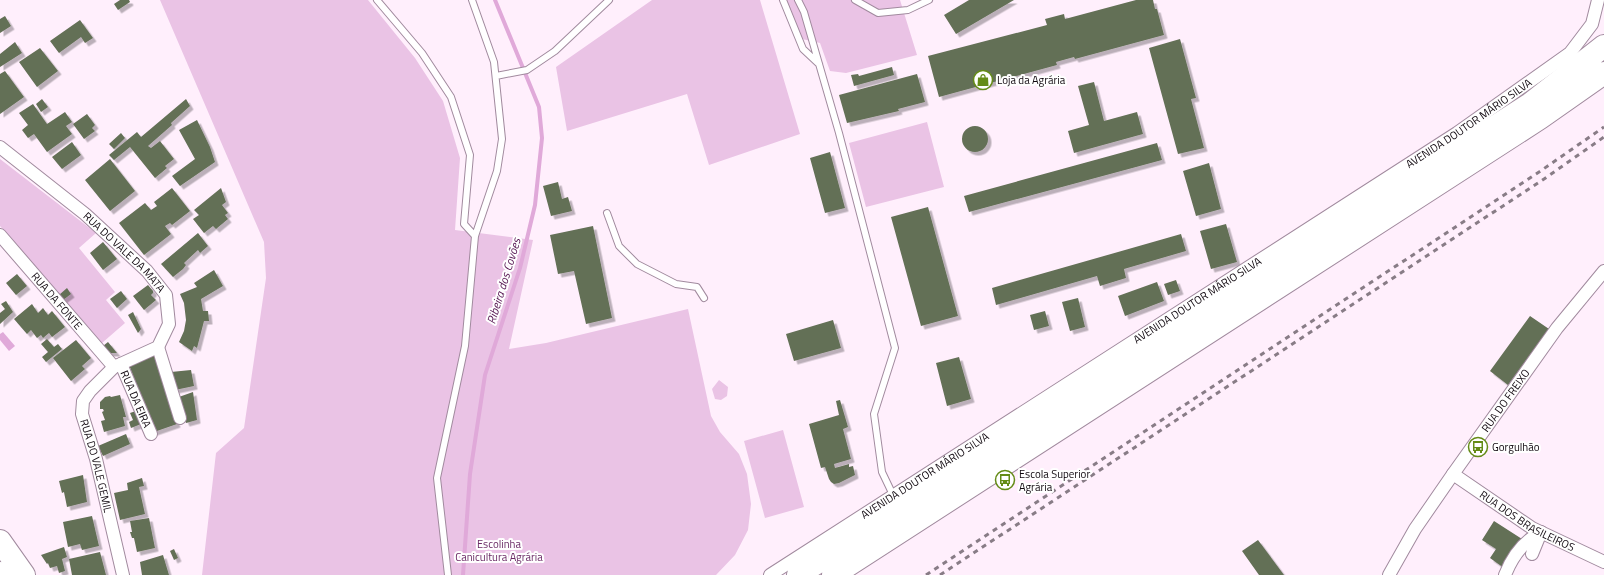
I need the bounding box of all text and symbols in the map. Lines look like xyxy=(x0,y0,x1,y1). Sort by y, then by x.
shop icon: Loja da Agrária xyxy=(972,69,994,91)
place label: Loja da Agrária xyxy=(997,72,1066,88)
street label: AVENIDA DOUTOR MÁRIO SILVA xyxy=(1403,74,1535,172)
street label: RUA DO VALE DA MATA xyxy=(80,208,169,296)
water label: Ribeira dos Covões xyxy=(481,235,526,326)
street label: AVENIDA DOUTOR MÁRIO SILVA xyxy=(1130,253,1265,347)
street label: RUA DA FONTE xyxy=(28,269,86,333)
street label: RUA DO FREIXO xyxy=(1477,366,1533,435)
street label: RUA DA EIRA xyxy=(117,368,155,430)
street label: RUA DO VALE GEMIL xyxy=(76,417,116,515)
street label: AVENIDA DOUTOR MÁRIO SILVA xyxy=(858,428,992,523)
bus stop icon: Gorgulhão xyxy=(1467,436,1489,458)
place label: Gorgulhão xyxy=(1492,439,1540,455)
place label: Escola Superior Agrária xyxy=(1019,466,1090,495)
bus stop icon: Escola Superior Agrária xyxy=(994,469,1016,491)
street label: RUA DOS BRASILEIROS xyxy=(1476,486,1577,555)
park label: Escolinha Canicultura Agrária xyxy=(455,536,543,565)

